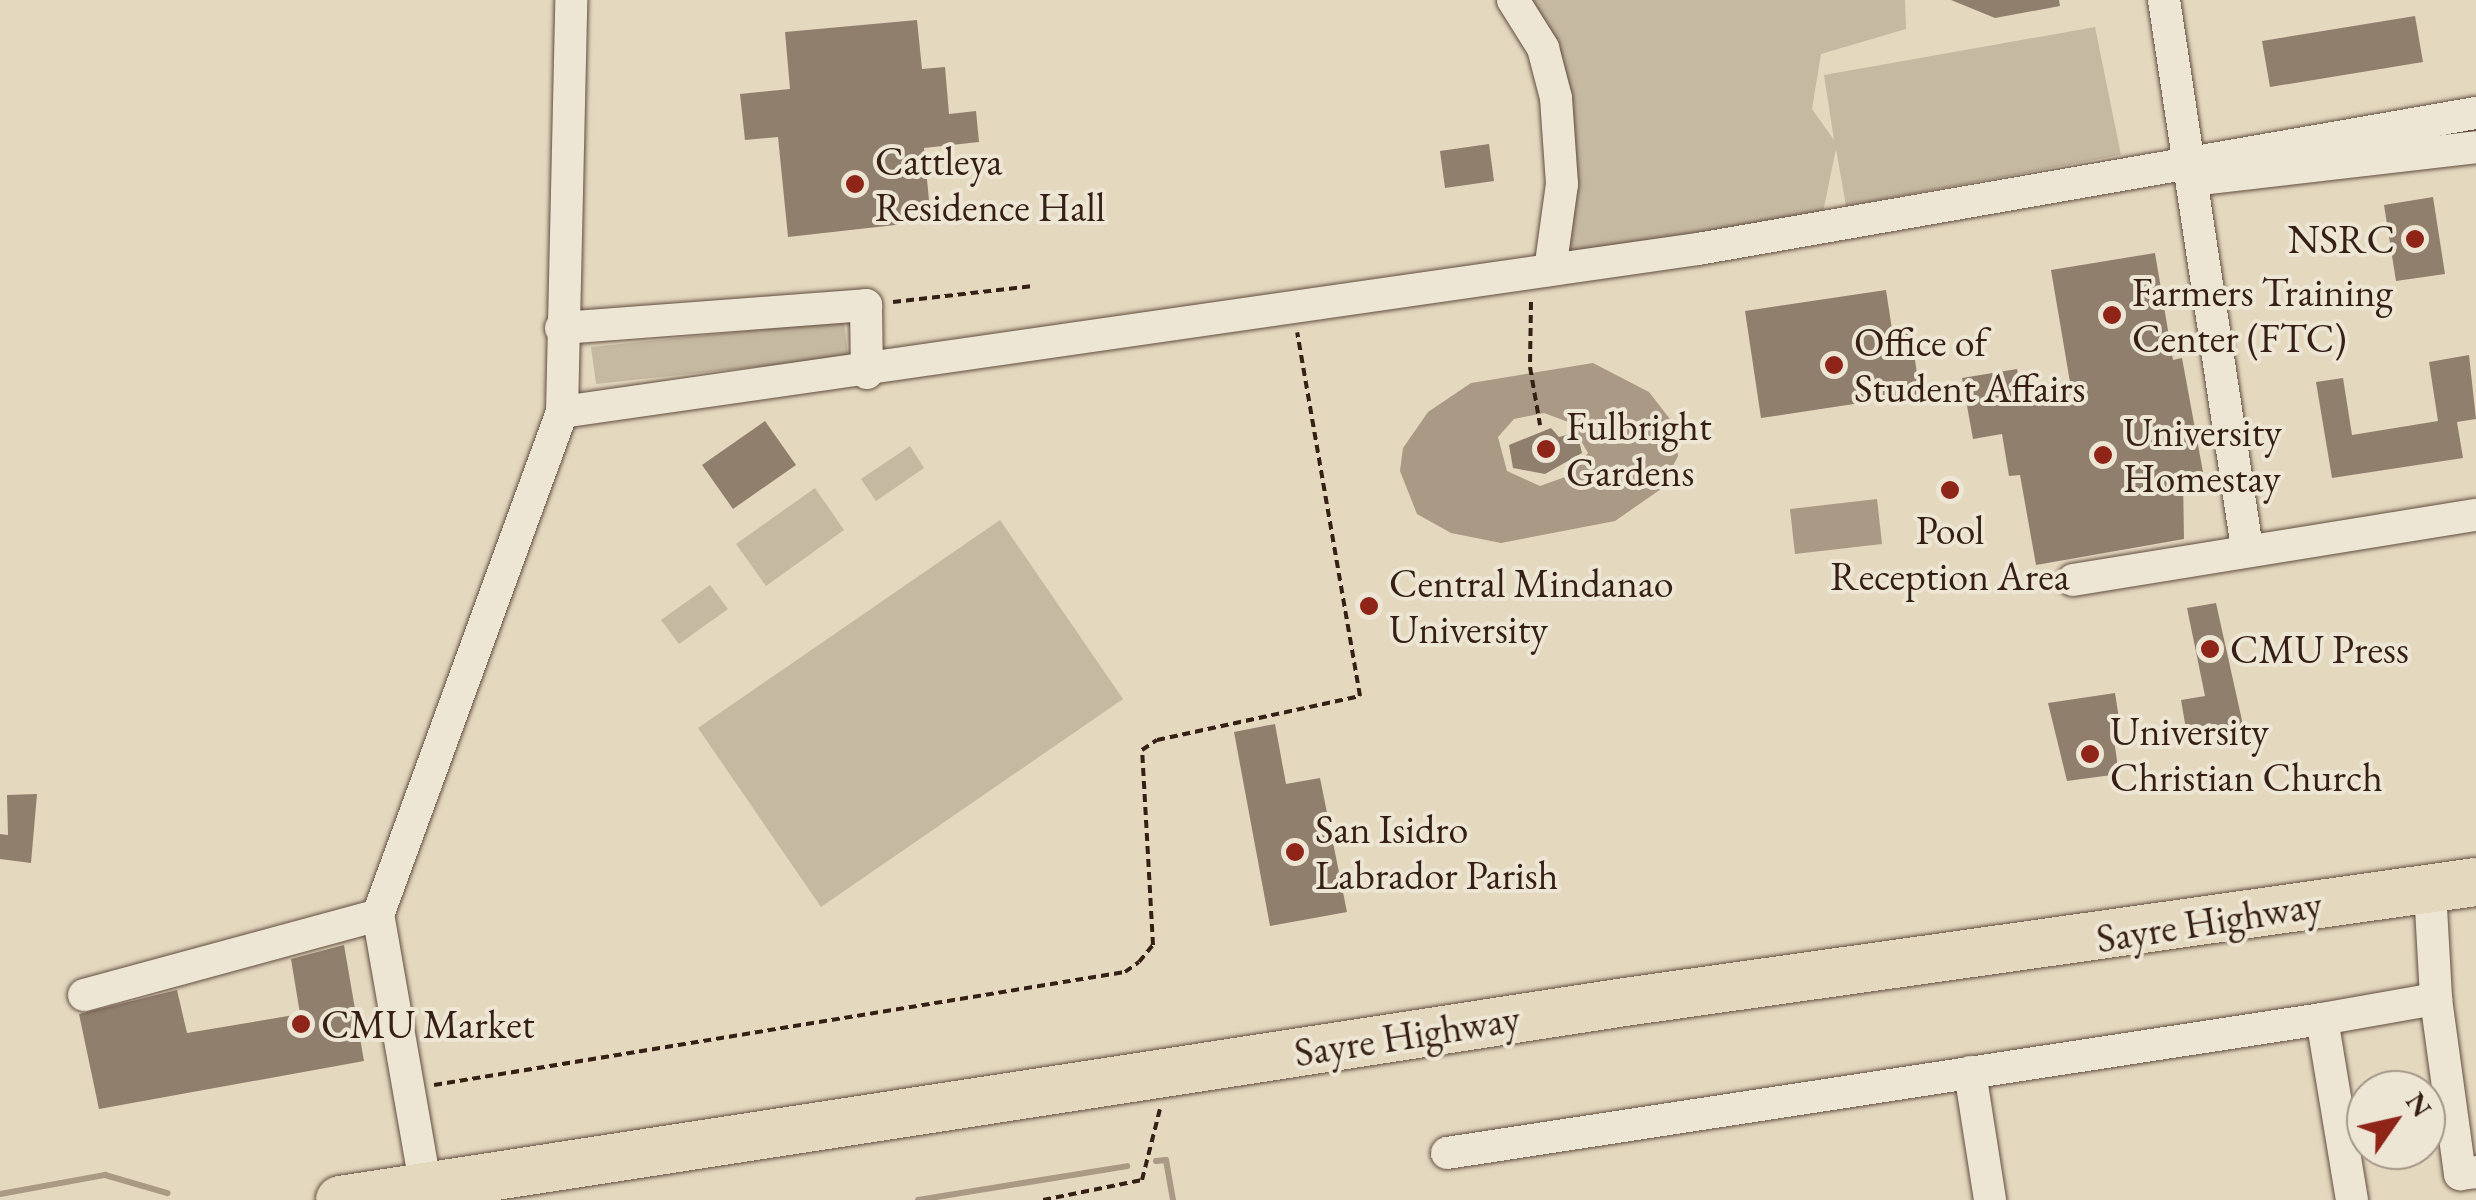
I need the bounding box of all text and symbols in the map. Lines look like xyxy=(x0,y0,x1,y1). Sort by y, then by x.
place label: Cattleya Residence Hall xyxy=(875,137,1105,231)
marker: Cattleya Residence Hall xyxy=(844,173,866,195)
place label: NSRC xyxy=(2288,215,2395,263)
marker: NSRC xyxy=(2404,228,2426,250)
place label: Farmers Training Center (FTC) xyxy=(2132,268,2393,362)
marker: Farmers Training Center (FTC) xyxy=(2101,304,2123,326)
place label: Office of Student Affairs xyxy=(1854,318,2085,412)
marker: Office of Student Affairs xyxy=(1823,354,1845,376)
place label: Fulbright Gardens xyxy=(1566,402,1711,496)
place label: University Homestay xyxy=(2123,408,2282,502)
marker: Fulbright Gardens xyxy=(1535,438,1557,460)
marker: University Homestay xyxy=(2092,444,2114,466)
marker: Pool Reception Area xyxy=(1939,479,1961,501)
place label: Pool Reception Area xyxy=(1830,506,2070,600)
place label: Central Mindanao University xyxy=(1389,559,1674,653)
marker: Central Mindanao University xyxy=(1358,595,1380,617)
place label: CMU Press xyxy=(2230,625,2409,673)
marker: CMU Press xyxy=(2199,638,2221,660)
place label: University Christian Church xyxy=(2110,707,2383,801)
marker: University Christian Church xyxy=(2079,743,2101,765)
place label: San Isidro Labrador Parish xyxy=(1315,805,1558,899)
marker: San Isidro Labrador Parish xyxy=(1284,841,1306,863)
street label: Sayre Highway xyxy=(2093,879,2325,963)
street label: Sayre Highway xyxy=(1291,993,1523,1077)
place label: CMU Market xyxy=(321,1000,534,1048)
marker: CMU Market xyxy=(290,1013,312,1035)
north arrow xyxy=(2346,1070,2446,1170)
text: N xyxy=(2398,1085,2440,1124)

